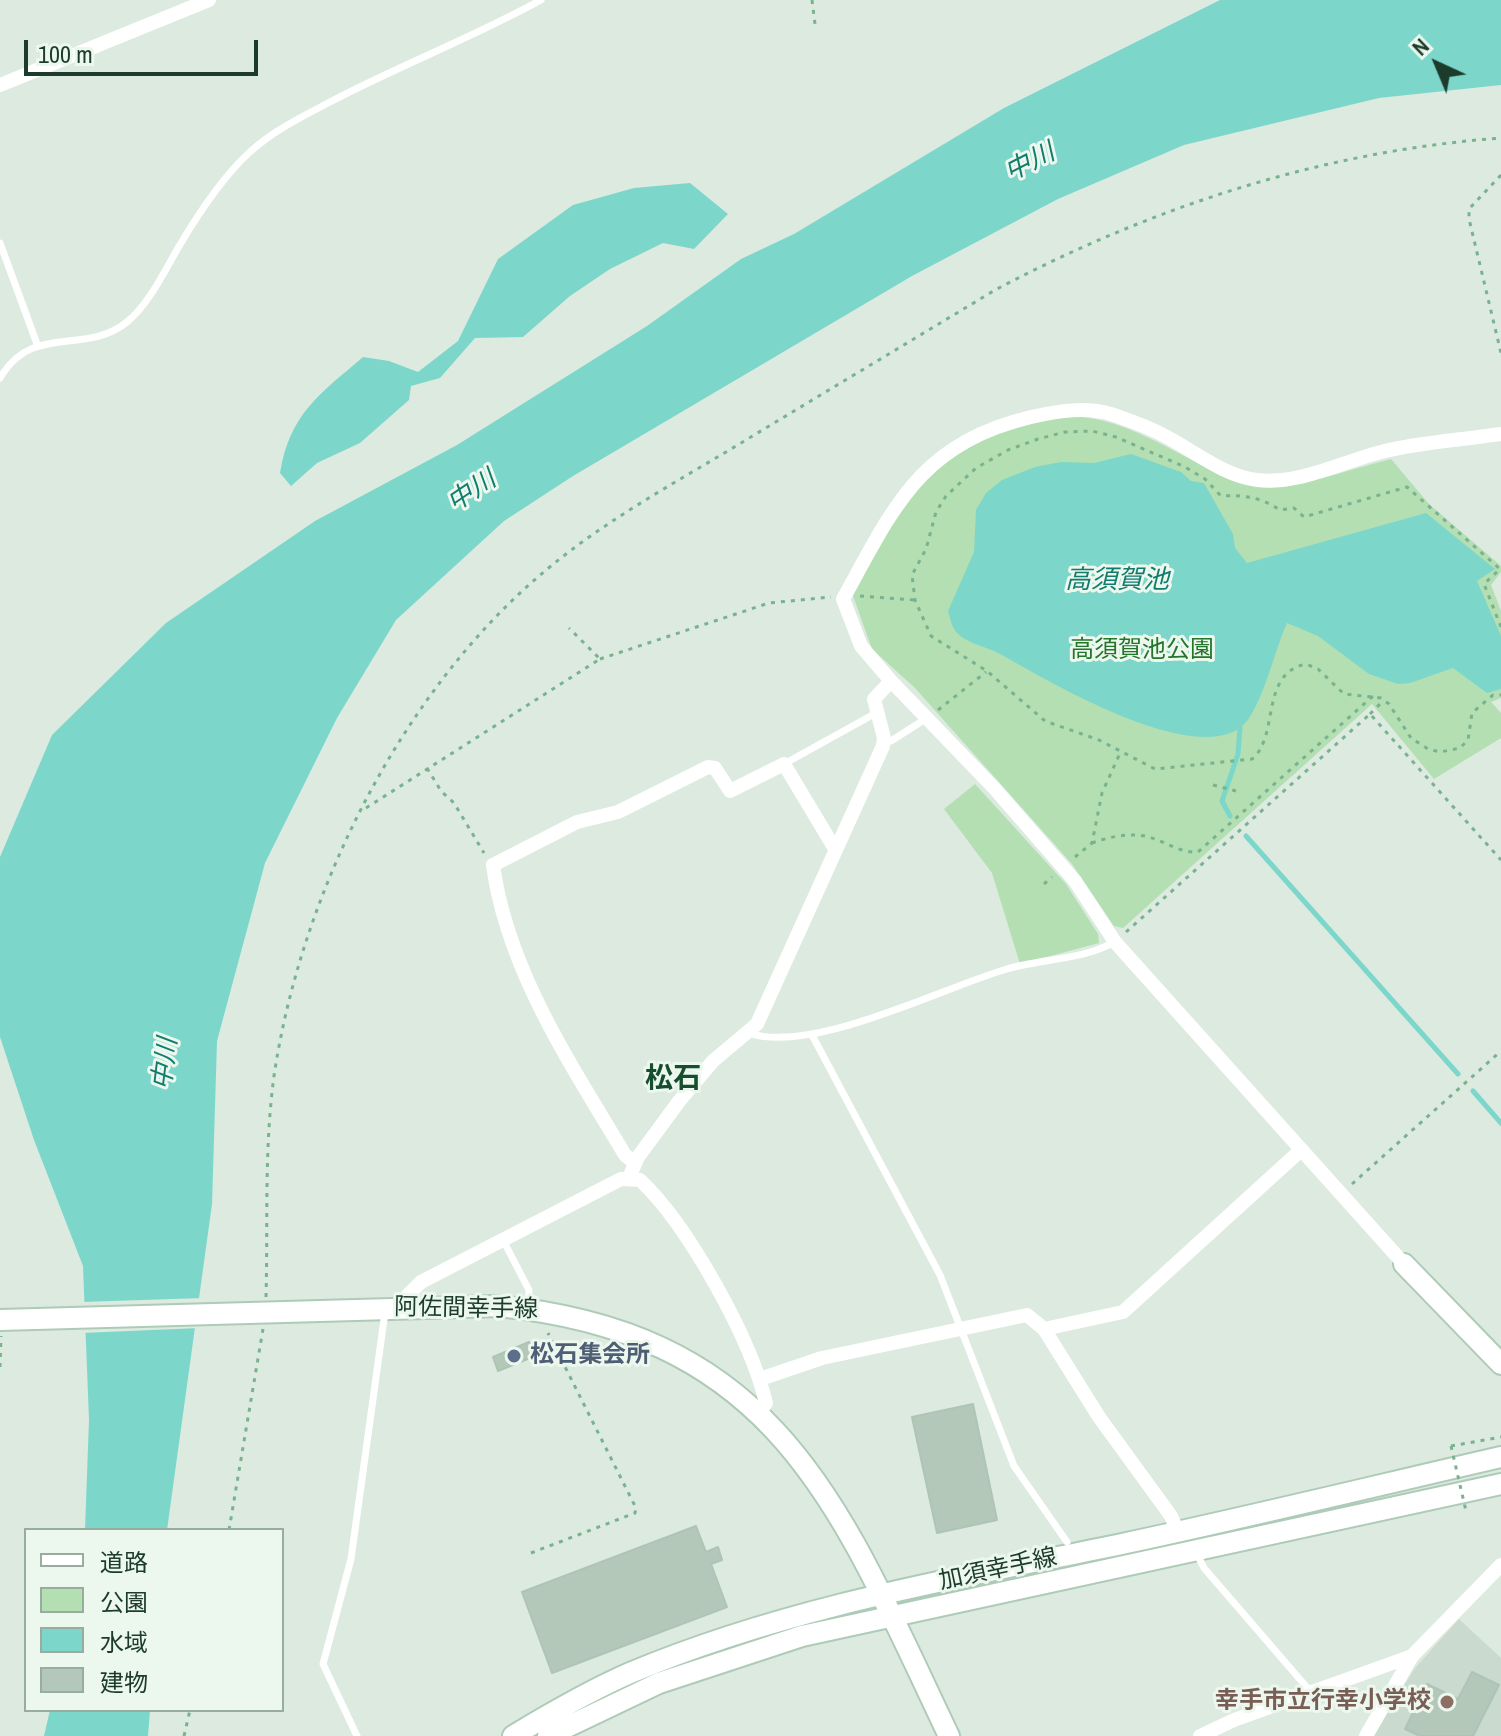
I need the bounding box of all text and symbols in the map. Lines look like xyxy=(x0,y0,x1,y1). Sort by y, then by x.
scale bar xyxy=(28,24,262,74)
north arrow xyxy=(1397,24,1477,104)
text: N xyxy=(1405,31,1435,62)
text: 100 m xyxy=(38,38,93,70)
water label: 中川 xyxy=(1000,137,1060,189)
water label: 中川 xyxy=(442,465,502,519)
water label: 高須賀池 xyxy=(1065,565,1169,597)
park label: 高須賀池公園 xyxy=(1070,637,1214,665)
water label: 中川 xyxy=(147,1036,185,1092)
district label: 松石 xyxy=(645,1062,701,1096)
street label: 阿佐間幸手線 xyxy=(394,1293,538,1325)
place label: 松石集会所 xyxy=(530,1342,650,1370)
marker: 松石集会所 xyxy=(505,1347,523,1365)
legend xyxy=(24,1528,284,1712)
street label: 加須幸手線 xyxy=(936,1543,1060,1597)
text: 道路 xyxy=(100,1546,148,1578)
text: 公園 xyxy=(100,1586,148,1618)
text: 水域 xyxy=(100,1626,148,1658)
text: 建物 xyxy=(100,1666,148,1698)
place label: 幸手市立行幸小学校 xyxy=(1215,1688,1431,1716)
marker: 幸手市立行幸小学校 xyxy=(1438,1693,1456,1711)

